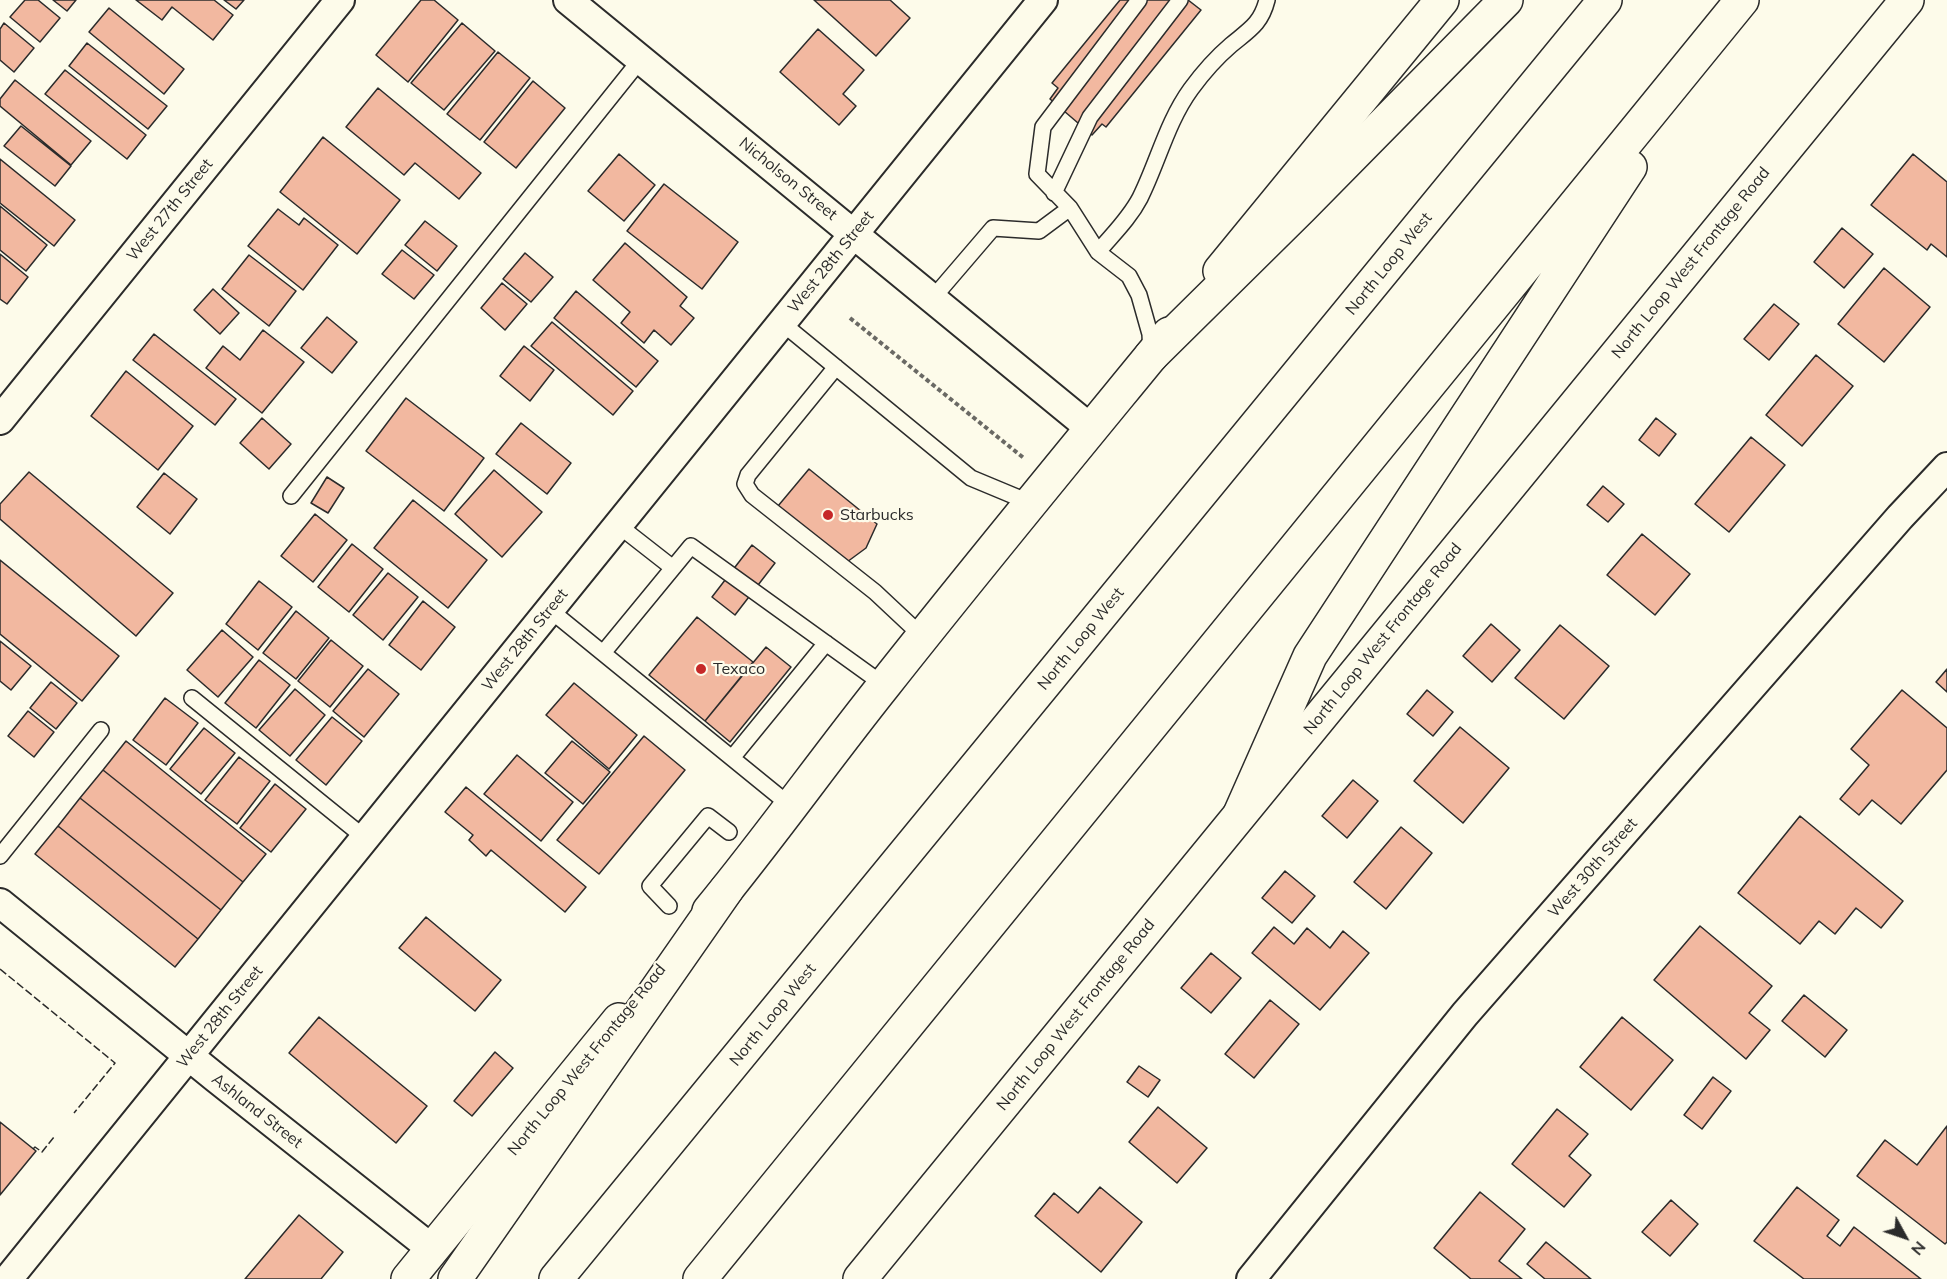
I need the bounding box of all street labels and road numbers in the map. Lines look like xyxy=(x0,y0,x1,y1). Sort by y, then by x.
street label: Nicholson Street xyxy=(735,134,841,224)
street label: West 27th Street xyxy=(123,155,217,265)
street label: North Loop West Frontage Road xyxy=(1608,164,1774,362)
street label: West 28th Street xyxy=(784,207,878,317)
street label: North Loop West xyxy=(1342,209,1436,319)
street label: North Loop West Frontage Road xyxy=(1300,540,1466,738)
street label: North Loop West xyxy=(1034,584,1128,694)
street label: West 28th Street xyxy=(478,585,572,695)
street label: West 30th Street xyxy=(1544,814,1642,922)
street label: North Loop West Frontage Road xyxy=(993,916,1159,1114)
street label: North Loop West xyxy=(726,960,820,1070)
street label: North Loop West Frontage Road xyxy=(504,961,670,1159)
street label: West 28th Street xyxy=(173,962,267,1072)
street label: Ashland Street xyxy=(208,1070,306,1152)

